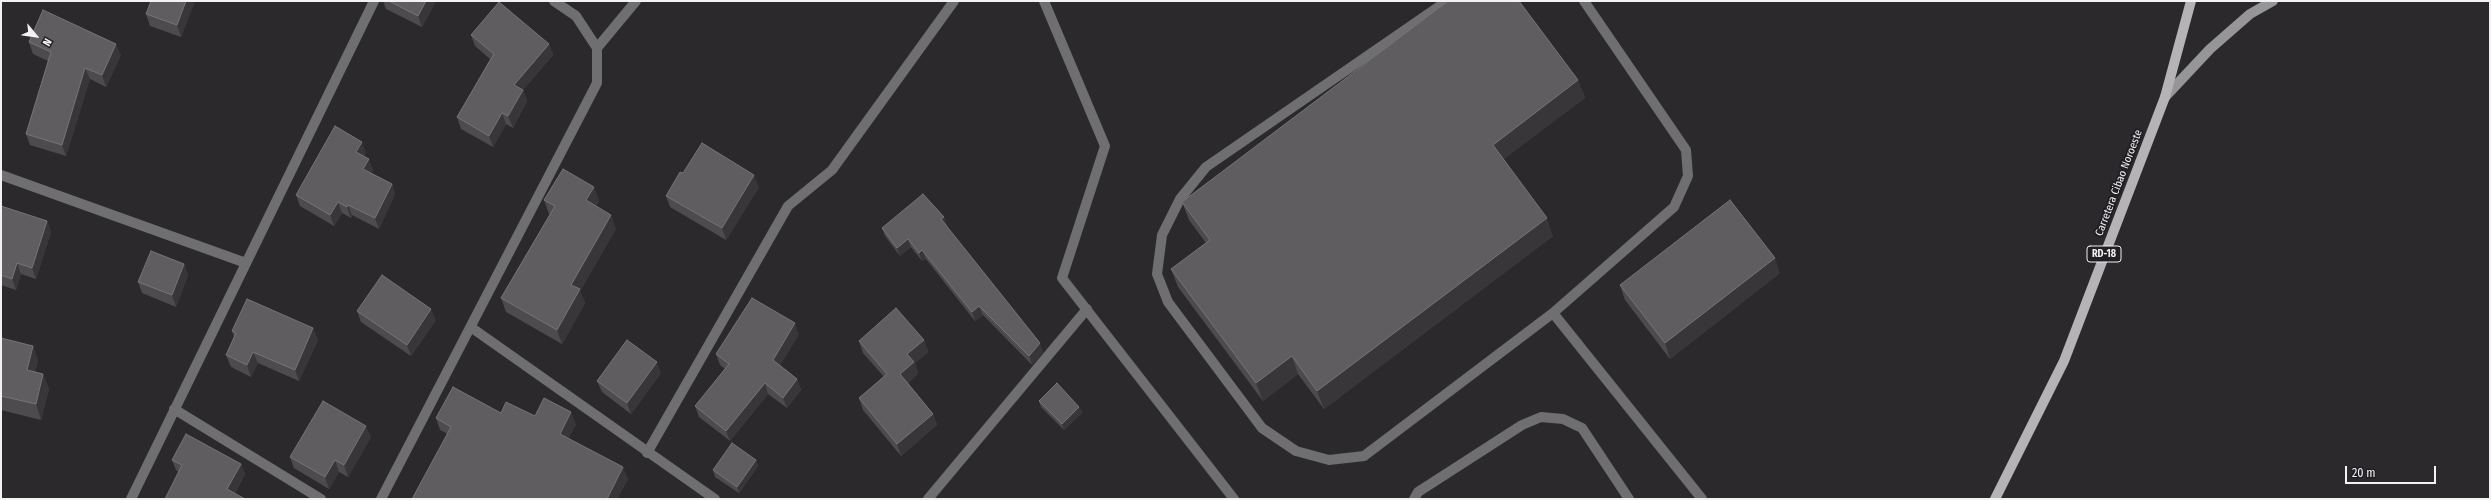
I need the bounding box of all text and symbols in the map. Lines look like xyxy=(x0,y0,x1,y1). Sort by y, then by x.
north arrow xyxy=(16,16,56,56)
text: N xyxy=(40,36,54,48)
street label: Carretera Cibao Noroeste xyxy=(2093,128,2145,238)
road number: RD-18 xyxy=(2087,246,2121,262)
scale bar xyxy=(2347,458,2438,484)
text: 20 m xyxy=(2352,466,2376,480)

